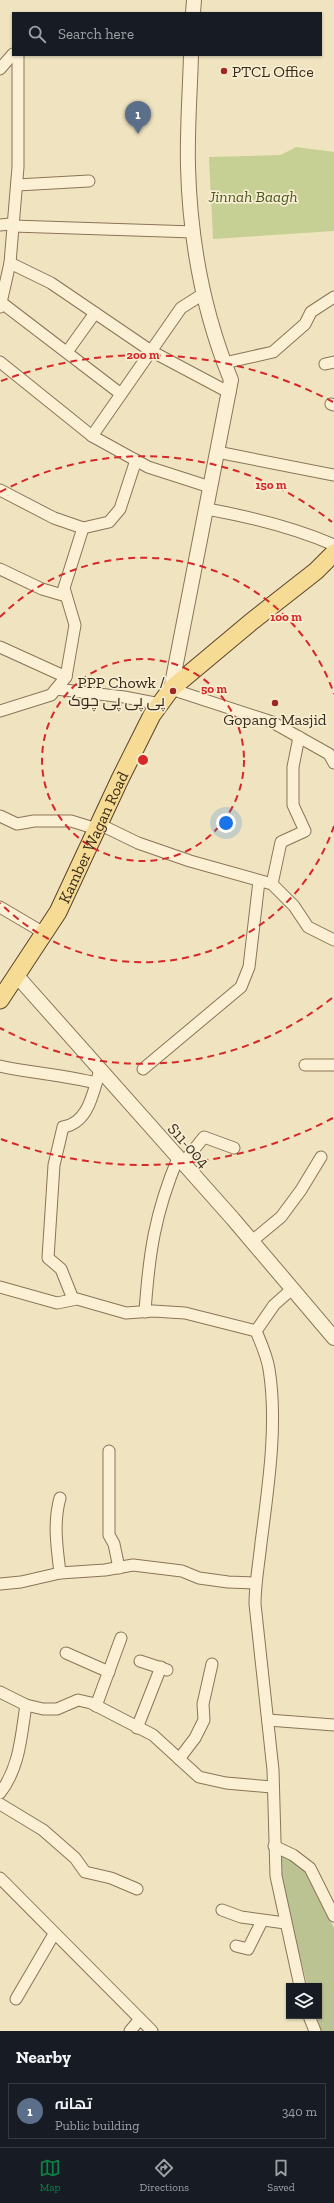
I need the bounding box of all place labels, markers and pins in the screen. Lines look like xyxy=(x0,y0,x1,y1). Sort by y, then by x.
place label: PTCL Office xyxy=(232,62,314,81)
marker: PTCL Office xyxy=(219,66,229,76)
pin: 1 xyxy=(125,101,151,134)
place label: PPP Chowk / پی پی پی چوک xyxy=(68,673,166,712)
marker: PPP Chowk / پی پی پی چوک xyxy=(168,686,178,696)
marker: Gopang Masjid xyxy=(270,698,280,708)
place label: Gopang Masjid xyxy=(223,710,327,729)
centre of rings xyxy=(136,753,150,767)

